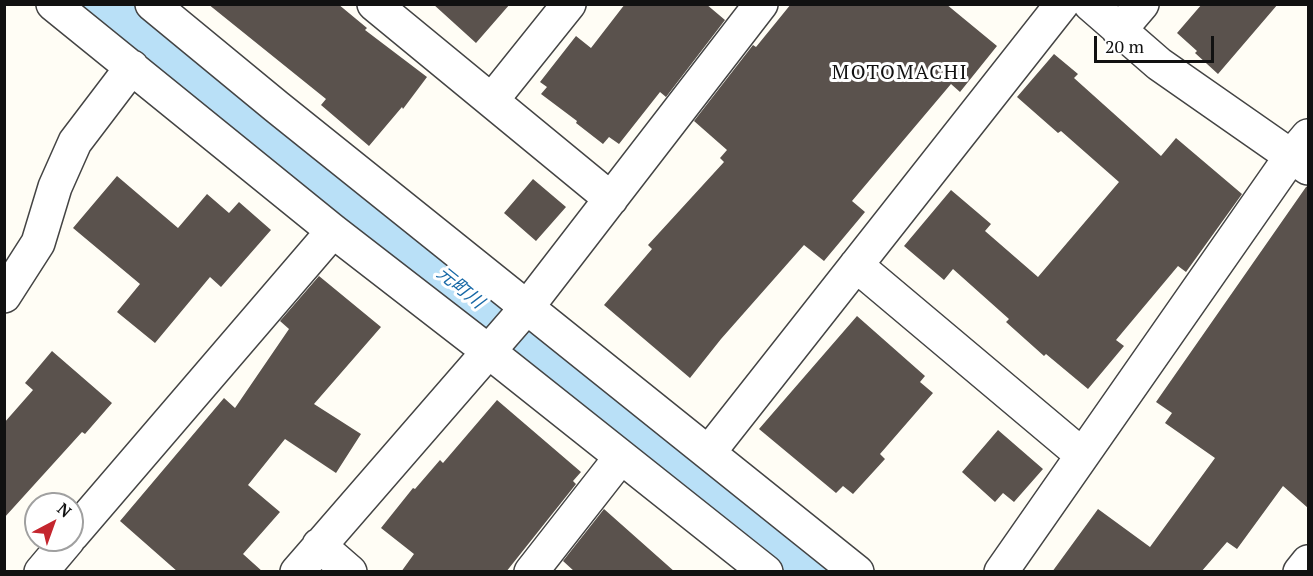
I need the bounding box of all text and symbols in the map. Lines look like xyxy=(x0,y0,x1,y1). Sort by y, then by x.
scale bar xyxy=(1097,24,1217,62)
text: 20 m xyxy=(1105,34,1144,58)
district label: MOTOMACHI xyxy=(832,61,968,85)
water label: 元町川 xyxy=(432,263,488,313)
north arrow xyxy=(24,492,84,552)
text: N xyxy=(53,498,76,522)

